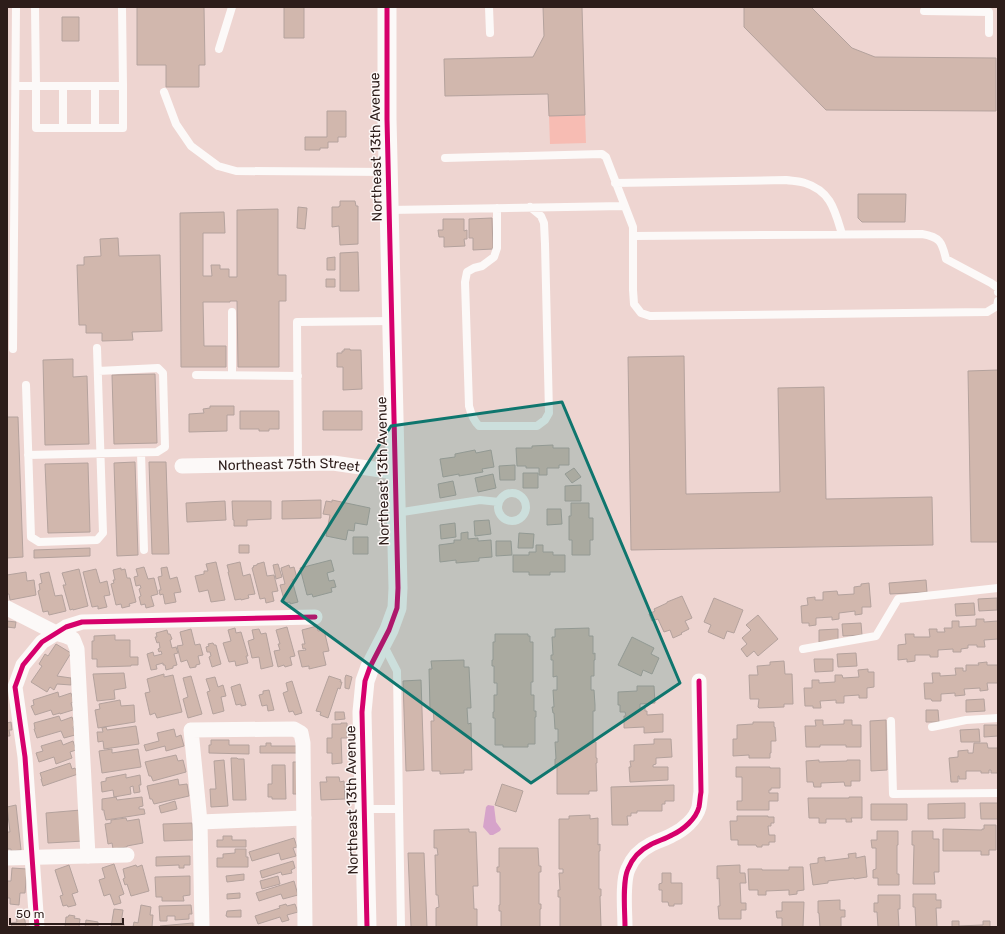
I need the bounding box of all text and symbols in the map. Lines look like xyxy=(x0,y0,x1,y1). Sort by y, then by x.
street label: Northeast 13th Avenue xyxy=(366,72,386,222)
street label: Northeast 13th Avenue xyxy=(373,396,393,546)
street label: Northeast 75th Street xyxy=(218,454,362,475)
street label: Northeast 13th Avenue xyxy=(342,725,362,875)
scale bar xyxy=(10,900,123,926)
text: 50 m xyxy=(16,907,44,921)

